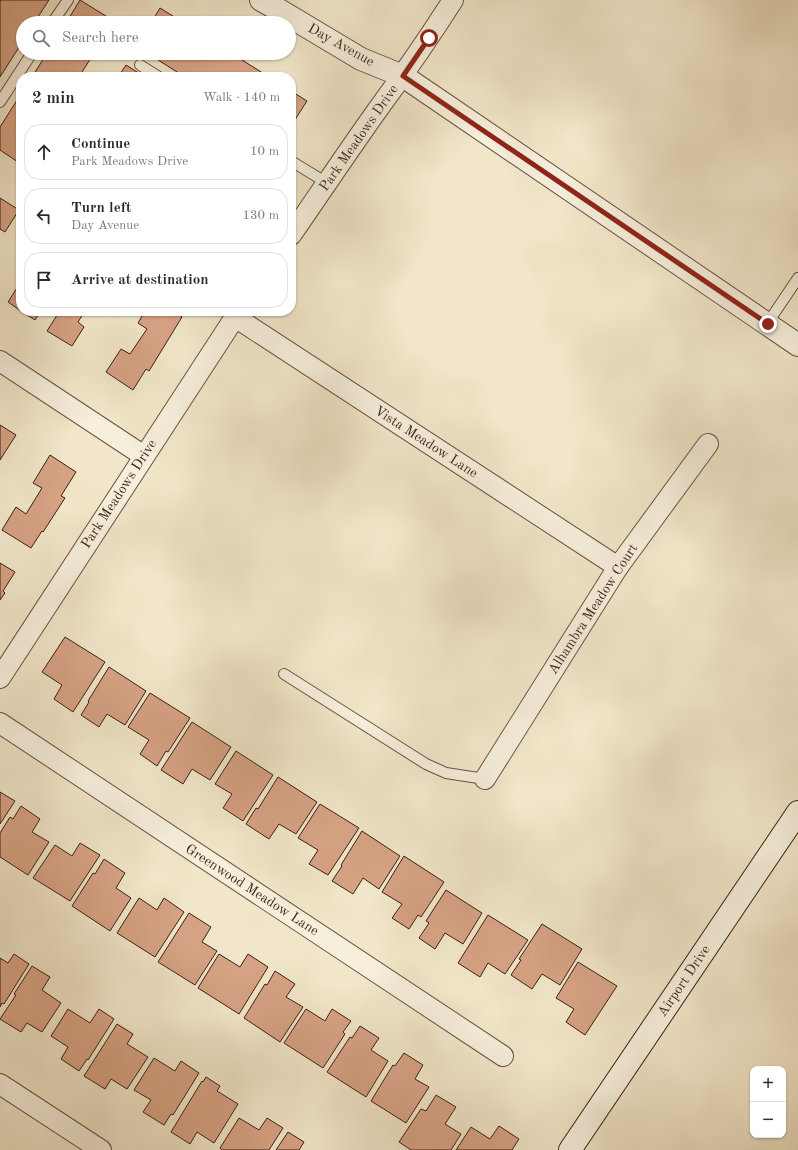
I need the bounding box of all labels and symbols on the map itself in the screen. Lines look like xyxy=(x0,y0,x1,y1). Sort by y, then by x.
street label: Day Avenue xyxy=(305,21,377,69)
route start xyxy=(420,29,438,47)
street label: Park Meadows Drive xyxy=(317,82,401,194)
route end xyxy=(759,315,777,333)
street label: Vista Meadow Lane xyxy=(372,403,480,481)
street label: Park Meadows Drive xyxy=(79,437,159,551)
street label: Alhambra Meadow Court xyxy=(546,541,640,677)
street label: Greenwood Meadow Lane xyxy=(183,842,321,938)
street label: Airport Drive xyxy=(655,943,713,1019)

